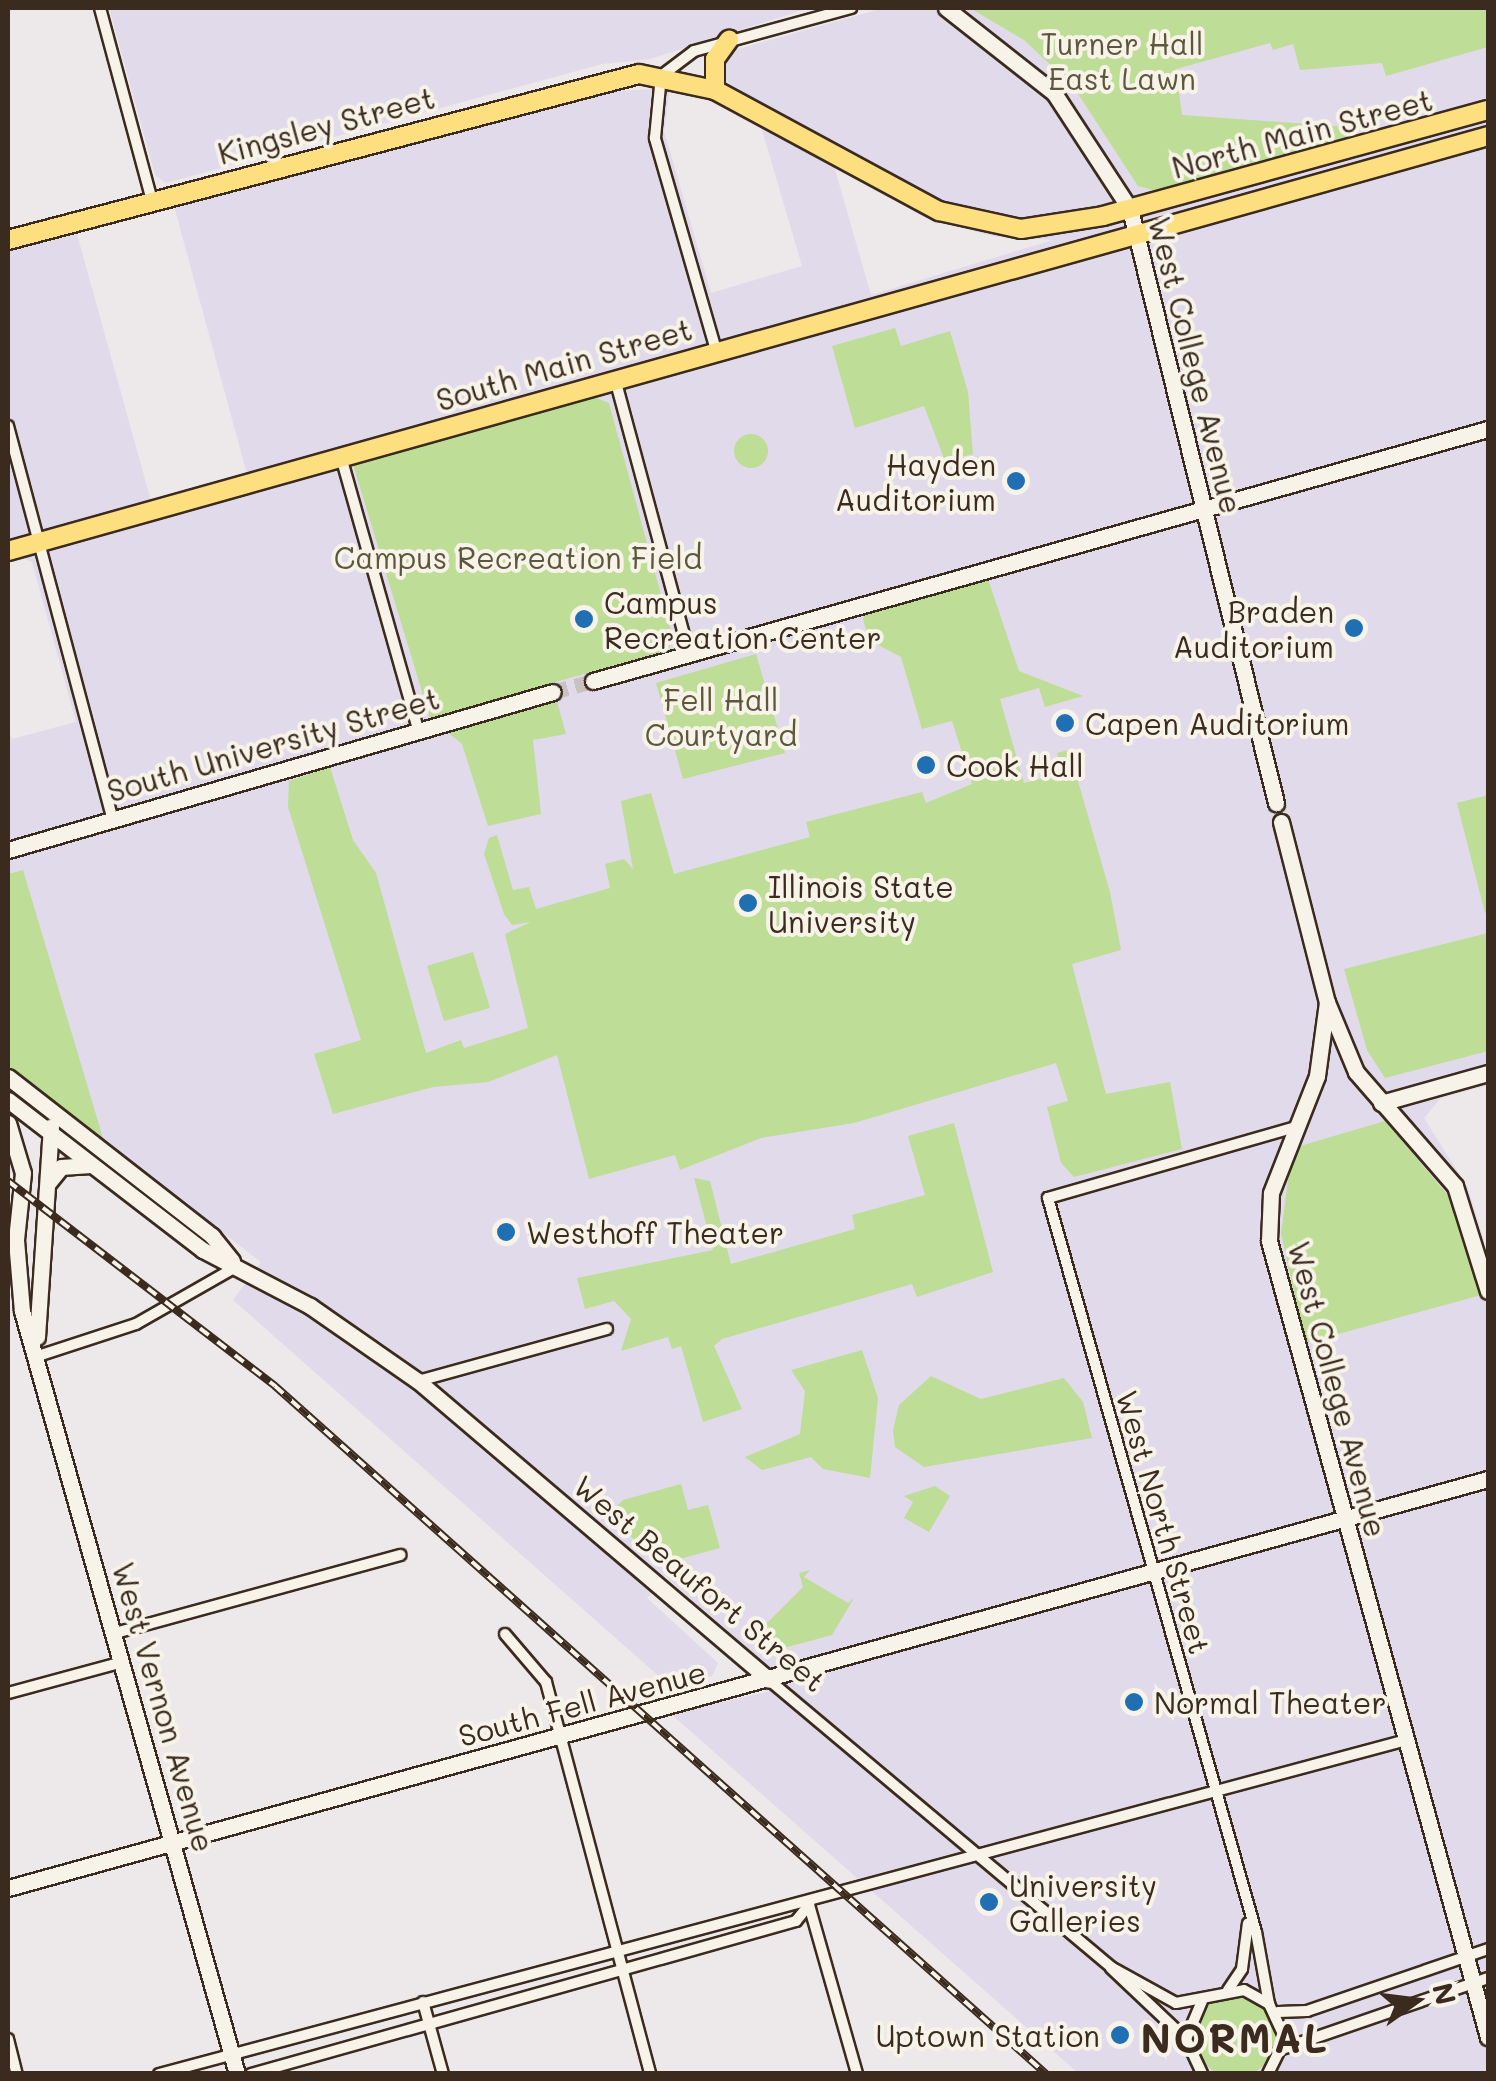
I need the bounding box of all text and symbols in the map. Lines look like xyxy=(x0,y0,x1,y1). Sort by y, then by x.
park label: Turner Hall East Lawn xyxy=(1040,25,1204,96)
street label: Kingsley Street xyxy=(214,79,438,171)
street label: North Main Street xyxy=(1168,81,1436,185)
street label: West College Avenue xyxy=(1142,213,1250,517)
street label: South Main Street xyxy=(432,310,696,418)
place label: Hayden Auditorium xyxy=(835,446,996,516)
marker: Hayden Auditorium xyxy=(1005,470,1027,492)
park label: Campus Recreation Field xyxy=(334,539,702,575)
place label: Campus Recreation Center xyxy=(604,584,882,654)
place label: Braden Auditorium xyxy=(1173,593,1334,664)
marker: Campus Recreation Center xyxy=(573,608,595,630)
marker: Braden Auditorium xyxy=(1343,617,1365,639)
street label: South University Street xyxy=(103,679,443,809)
park label: Fell Hall Courtyard xyxy=(645,681,797,752)
place label: Capen Auditorium xyxy=(1085,705,1349,741)
marker: Capen Auditorium xyxy=(1054,712,1076,734)
place label: Cook Hall xyxy=(946,747,1084,783)
marker: Cook Hall xyxy=(915,754,937,776)
place label: Illinois State University xyxy=(768,868,954,938)
marker: Illinois State University xyxy=(737,892,759,914)
place label: Westhoff Theater xyxy=(526,1214,784,1250)
marker: Westhoff Theater xyxy=(495,1221,517,1243)
street label: West College Avenue xyxy=(1281,1237,1395,1541)
street label: West North Street xyxy=(1109,1386,1219,1658)
street label: West Beaufort Street xyxy=(567,1467,833,1699)
street label: West Vernon Avenue xyxy=(105,1558,223,1856)
street label: South Fell Avenue xyxy=(454,1653,710,1753)
place label: Normal Theater xyxy=(1154,1684,1386,1720)
marker: Normal Theater xyxy=(1123,1691,1145,1713)
place label: University Galleries xyxy=(1009,1867,1157,1938)
marker: University Galleries xyxy=(978,1891,1000,1913)
north arrow xyxy=(1366,1951,1466,2051)
text: N xyxy=(1425,1979,1465,2008)
district label: NORMAL xyxy=(1141,2013,1329,2061)
place label: Uptown Station xyxy=(875,2017,1100,2053)
marker: Uptown Station xyxy=(1109,2024,1131,2046)

